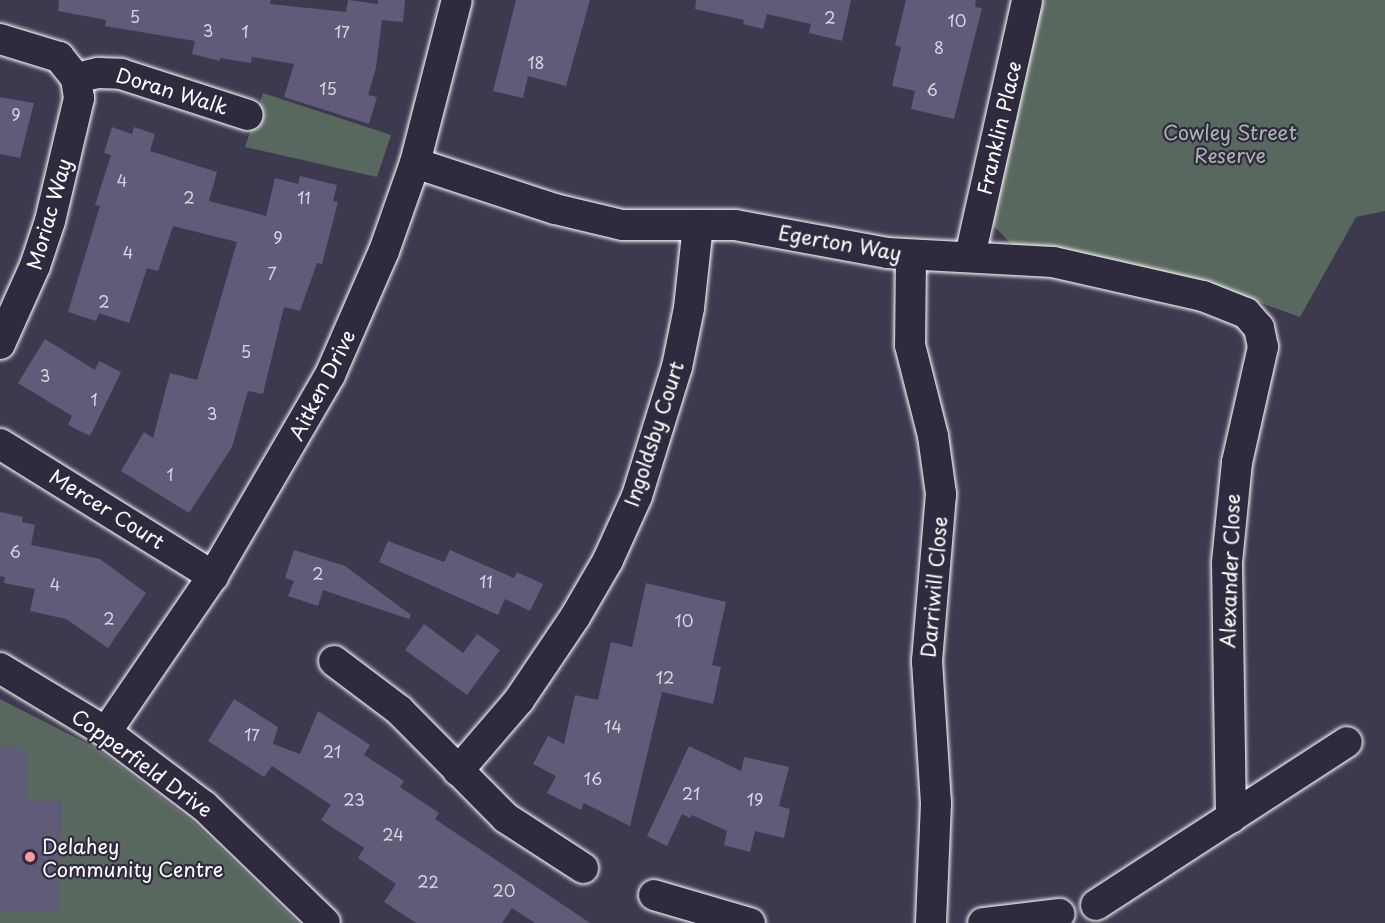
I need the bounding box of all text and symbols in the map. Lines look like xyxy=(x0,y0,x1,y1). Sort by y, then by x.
house number: 5 xyxy=(130,6,140,26)
house number: 2 xyxy=(824,7,836,27)
house number: 10 xyxy=(948,10,966,30)
house number: 3 xyxy=(203,20,213,40)
house number: 1 xyxy=(241,21,249,41)
house number: 17 xyxy=(334,21,350,41)
house number: 8 xyxy=(934,37,944,57)
house number: 18 xyxy=(527,52,545,72)
street label: Franklin Place xyxy=(972,58,1026,198)
street label: Doran Walk xyxy=(113,62,231,120)
house number: 15 xyxy=(319,78,337,98)
house number: 6 xyxy=(926,79,938,99)
house number: 9 xyxy=(11,104,21,124)
park label: Cowley Street Reserve xyxy=(1162,121,1298,168)
street label: Moriac Way xyxy=(22,155,76,273)
house number: 4 xyxy=(117,170,127,190)
house number: 2 xyxy=(183,187,195,207)
house number: 11 xyxy=(297,187,311,207)
street label: Egerton Way xyxy=(776,220,904,266)
house number: 9 xyxy=(273,227,283,247)
house number: 4 xyxy=(123,242,133,262)
house number: 7 xyxy=(267,263,277,283)
house number: 2 xyxy=(98,291,110,311)
street label: Aitken Drive xyxy=(284,325,360,445)
house number: 5 xyxy=(241,341,251,361)
street label: Ingoldsby Court xyxy=(619,358,689,510)
house number: 3 xyxy=(40,365,50,385)
house number: 1 xyxy=(90,389,98,409)
house number: 3 xyxy=(207,403,217,423)
street label: Mercer Court xyxy=(45,464,169,554)
house number: 1 xyxy=(166,464,174,484)
street label: Alexander Close xyxy=(1215,493,1245,649)
street label: Darriwill Close xyxy=(916,515,952,659)
house number: 6 xyxy=(9,541,21,561)
house number: 2 xyxy=(312,563,324,583)
house number: 11 xyxy=(479,571,493,591)
house number: 4 xyxy=(50,574,60,594)
house number: 2 xyxy=(103,608,115,628)
house number: 10 xyxy=(675,610,693,630)
house number: 12 xyxy=(656,667,674,687)
street label: Copperfield Drive xyxy=(67,704,217,822)
house number: 14 xyxy=(604,716,622,736)
house number: 17 xyxy=(244,724,260,744)
house number: 21 xyxy=(323,741,341,761)
house number: 16 xyxy=(584,768,602,788)
house number: 21 xyxy=(682,783,700,803)
house number: 23 xyxy=(343,789,365,809)
house number: 19 xyxy=(747,789,763,809)
house number: 24 xyxy=(382,824,404,844)
place label: Delahey Community Centre xyxy=(42,834,225,881)
marker: Delahey Community Centre xyxy=(23,850,37,864)
house number: 22 xyxy=(417,871,439,891)
house number: 20 xyxy=(493,880,515,900)

